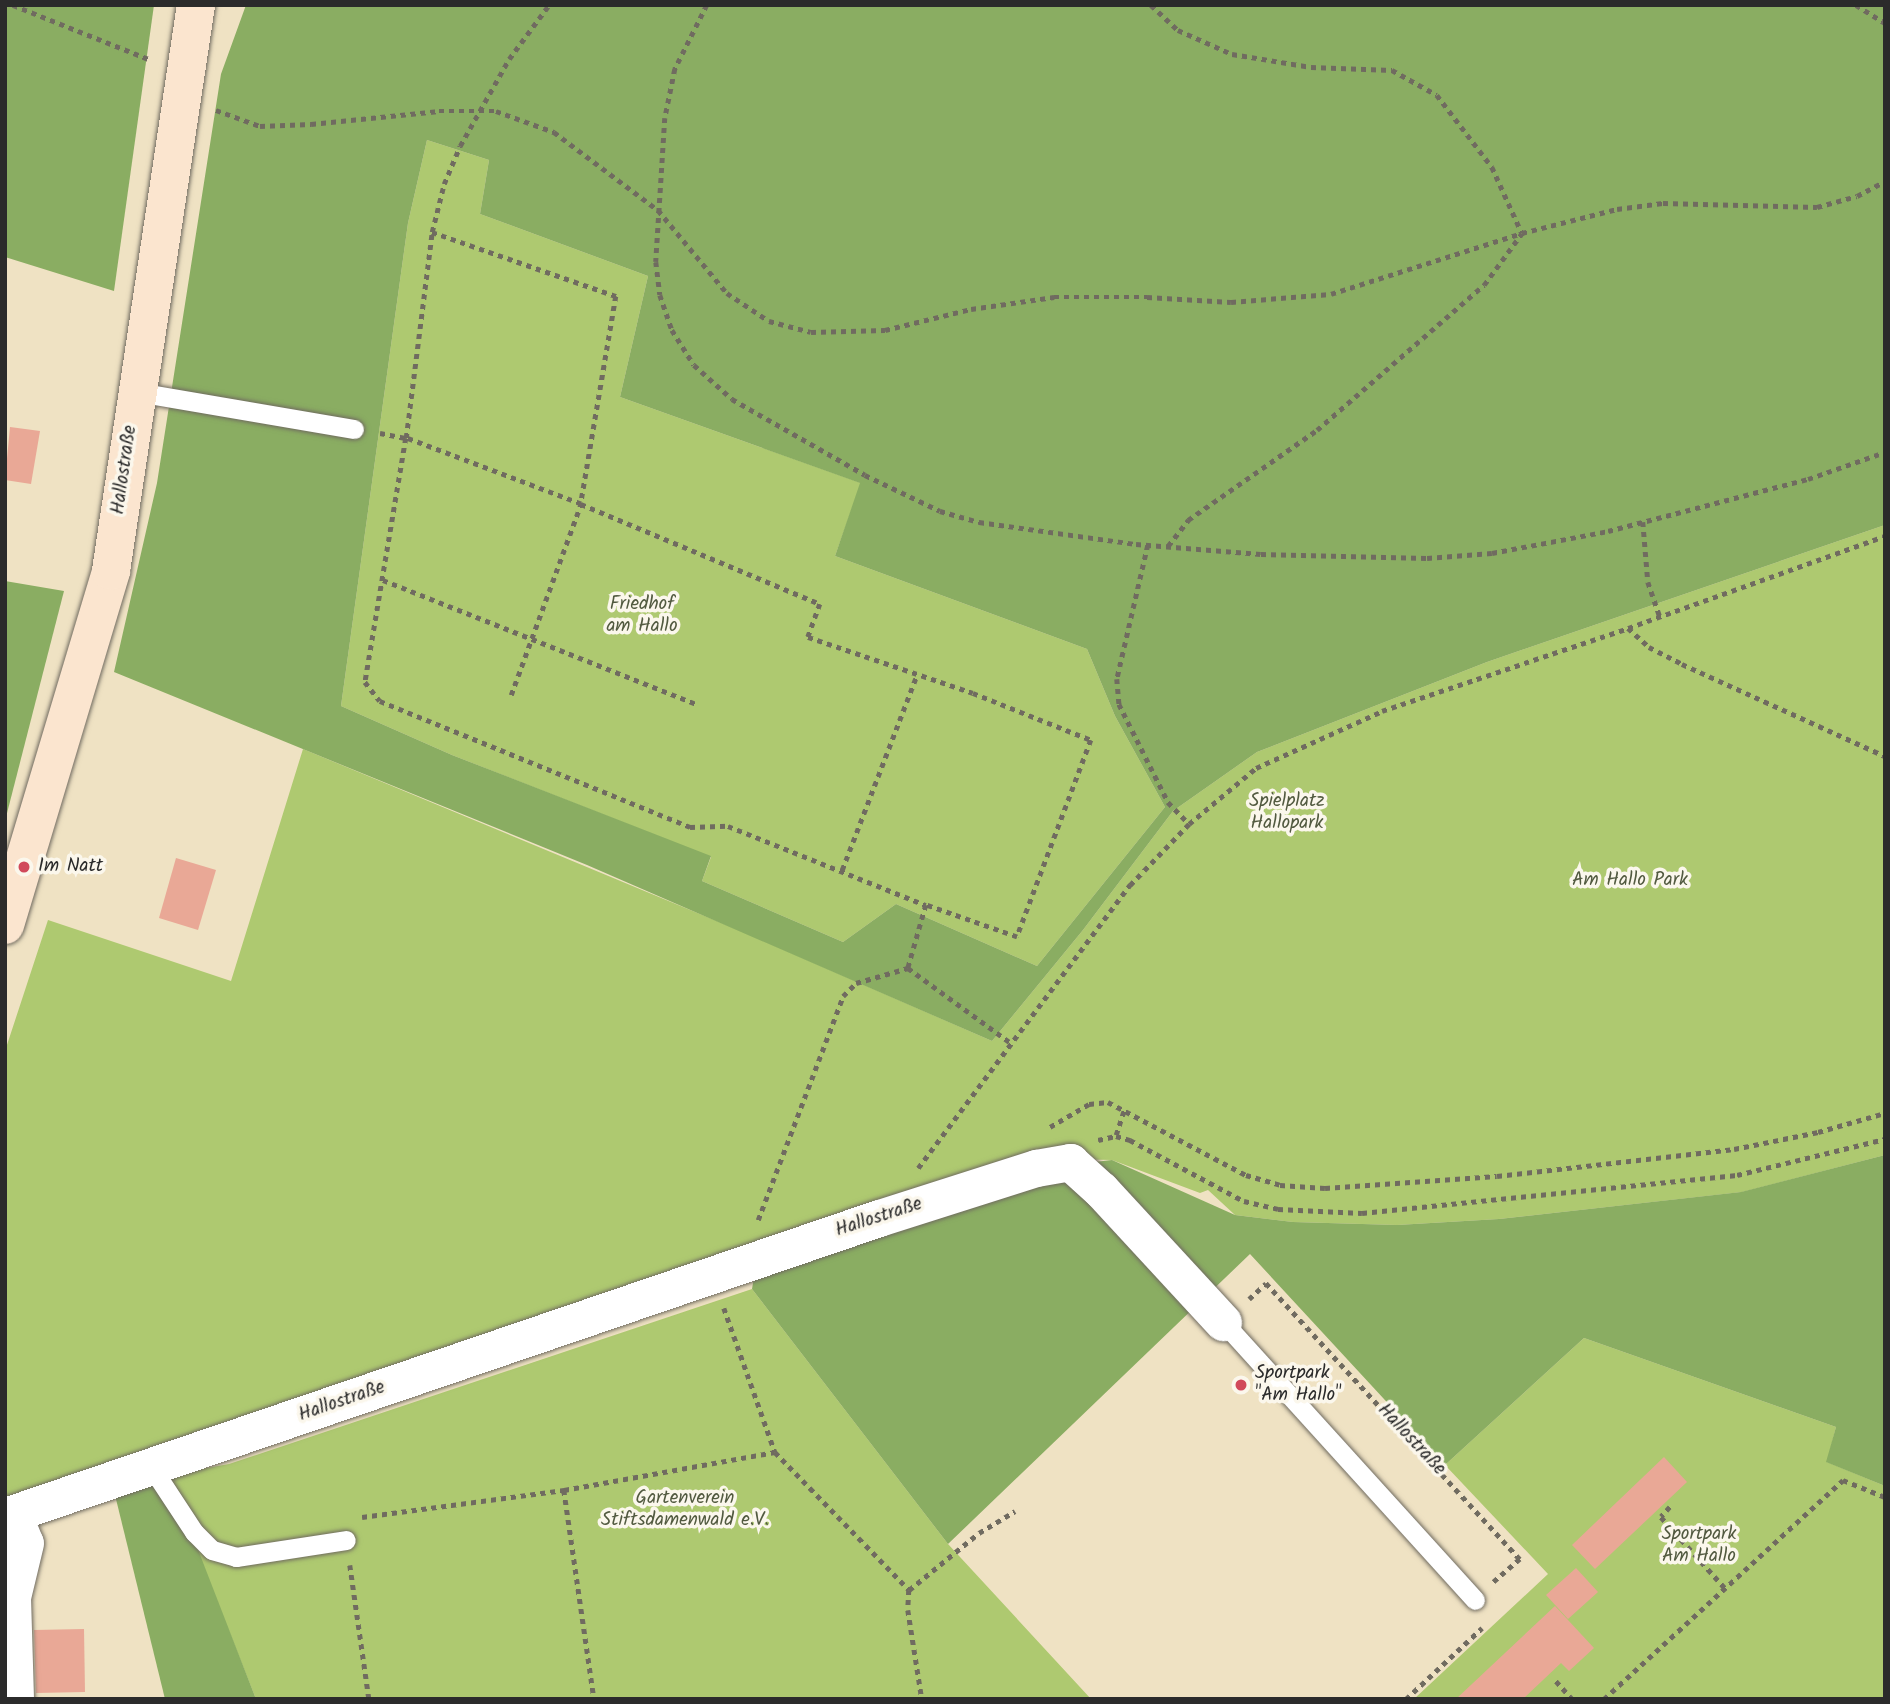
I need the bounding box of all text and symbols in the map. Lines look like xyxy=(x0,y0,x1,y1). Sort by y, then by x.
street label: Hallostraße xyxy=(107,424,143,516)
park label: Friedhof am Hallo xyxy=(606,594,678,638)
park label: Spielplatz Hallopark xyxy=(1249,791,1325,835)
place label: Im Natt xyxy=(38,856,103,878)
marker: Im Natt xyxy=(16,859,32,875)
park label: Am Hallo Park xyxy=(1572,870,1688,892)
street label: Hallostraße xyxy=(833,1193,925,1243)
place label: Sportpark "Am Hallo" xyxy=(1255,1363,1341,1407)
street label: Hallostraße xyxy=(296,1377,388,1427)
marker: Sportpark "Am Hallo" xyxy=(1233,1377,1249,1393)
street label: Hallostraße xyxy=(1372,1399,1450,1481)
park label: Gartenverein Stiftsdamenwald e.V. xyxy=(601,1488,769,1532)
park label: Sportpark Am Hallo xyxy=(1662,1524,1736,1568)

